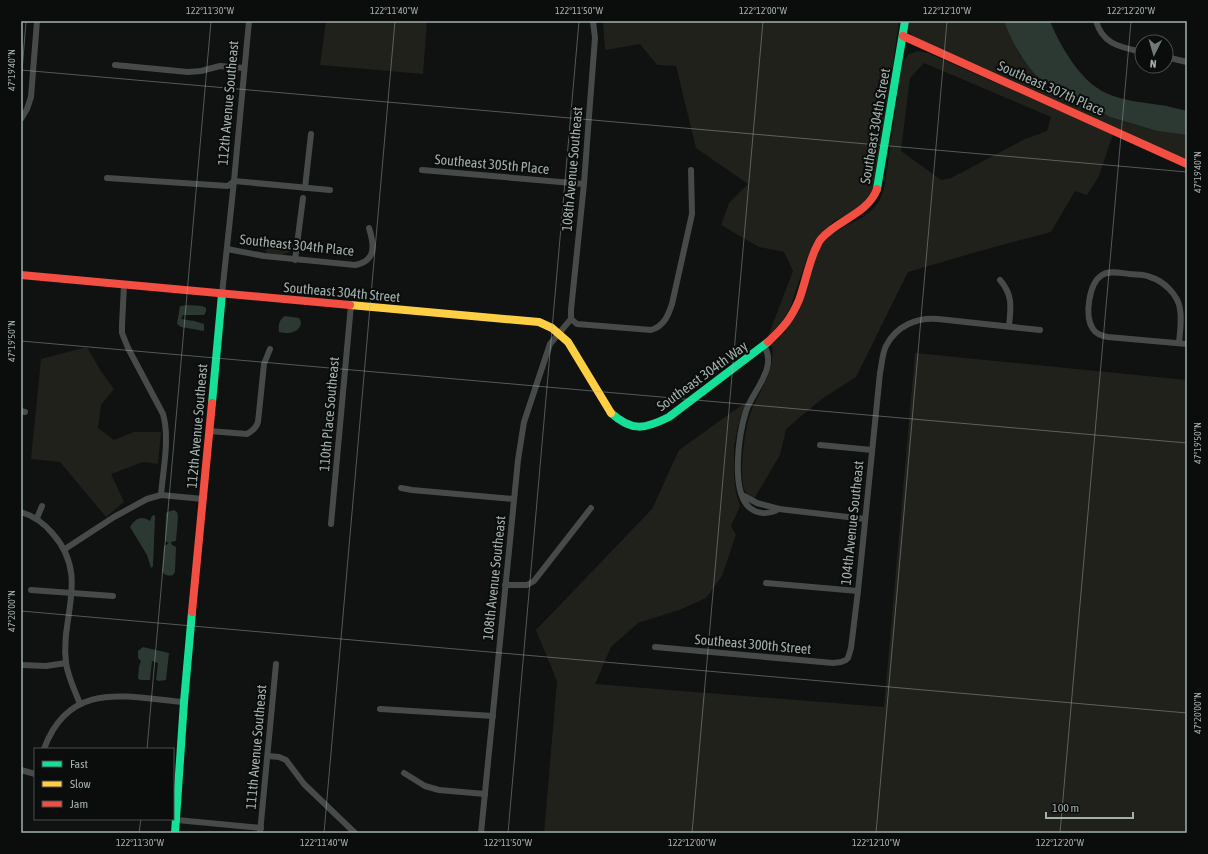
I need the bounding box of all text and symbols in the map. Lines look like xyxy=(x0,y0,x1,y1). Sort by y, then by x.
text: 122°11'30"W xyxy=(186,5,235,16)
text: 122°11'40"W xyxy=(370,5,419,16)
text: 122°11'50"W xyxy=(555,5,604,16)
text: 122°12'00"W xyxy=(739,5,788,16)
text: 122°12'10"W xyxy=(923,5,972,16)
text: 122°12'20"W xyxy=(1107,5,1156,16)
north arrow xyxy=(1134,34,1174,74)
street label: 112th Avenue Southeast xyxy=(215,40,241,166)
text: 47°19'40"N xyxy=(6,49,17,91)
street label: Southeast 307th Place xyxy=(995,57,1107,119)
text: N xyxy=(1149,58,1157,70)
street label: Southeast 304th Street xyxy=(857,67,893,185)
street label: 108th Avenue Southeast xyxy=(559,106,585,232)
street label: Southeast 305th Place xyxy=(434,151,550,177)
text: 47°19'40"N xyxy=(1192,151,1203,193)
street label: Southeast 304th Place xyxy=(239,231,355,259)
street label: Southeast 304th Street xyxy=(283,279,401,305)
text: 47°19'50"N xyxy=(6,320,17,362)
street label: Southeast 304th Way xyxy=(653,338,751,414)
street label: 110th Place Southeast xyxy=(316,356,342,472)
street label: 112th Avenue Southeast xyxy=(184,363,210,489)
text: 47°19'50"N xyxy=(1192,422,1203,464)
street label: 104th Avenue Southeast xyxy=(838,460,866,586)
street label: 108th Avenue Southeast xyxy=(480,515,508,641)
text: 47°20'00"N xyxy=(6,590,17,632)
street label: Southeast 300th Street xyxy=(694,631,812,657)
street label: 111th Avenue Southeast xyxy=(243,684,269,810)
text: 47°20'00"N xyxy=(1192,692,1203,734)
legend xyxy=(34,748,174,820)
text: Fast xyxy=(70,757,88,771)
text: Slow xyxy=(70,777,91,791)
scale bar xyxy=(1046,794,1133,820)
text: Jam xyxy=(70,797,88,811)
text: 100 m xyxy=(1052,801,1079,815)
text: 122°11'30"W xyxy=(116,837,165,848)
text: 122°11'40"W xyxy=(300,837,349,848)
text: 122°11'50"W xyxy=(484,837,533,848)
text: 122°12'00"W xyxy=(668,837,717,848)
text: 122°12'10"W xyxy=(852,837,901,848)
text: 122°12'20"W xyxy=(1036,837,1085,848)

